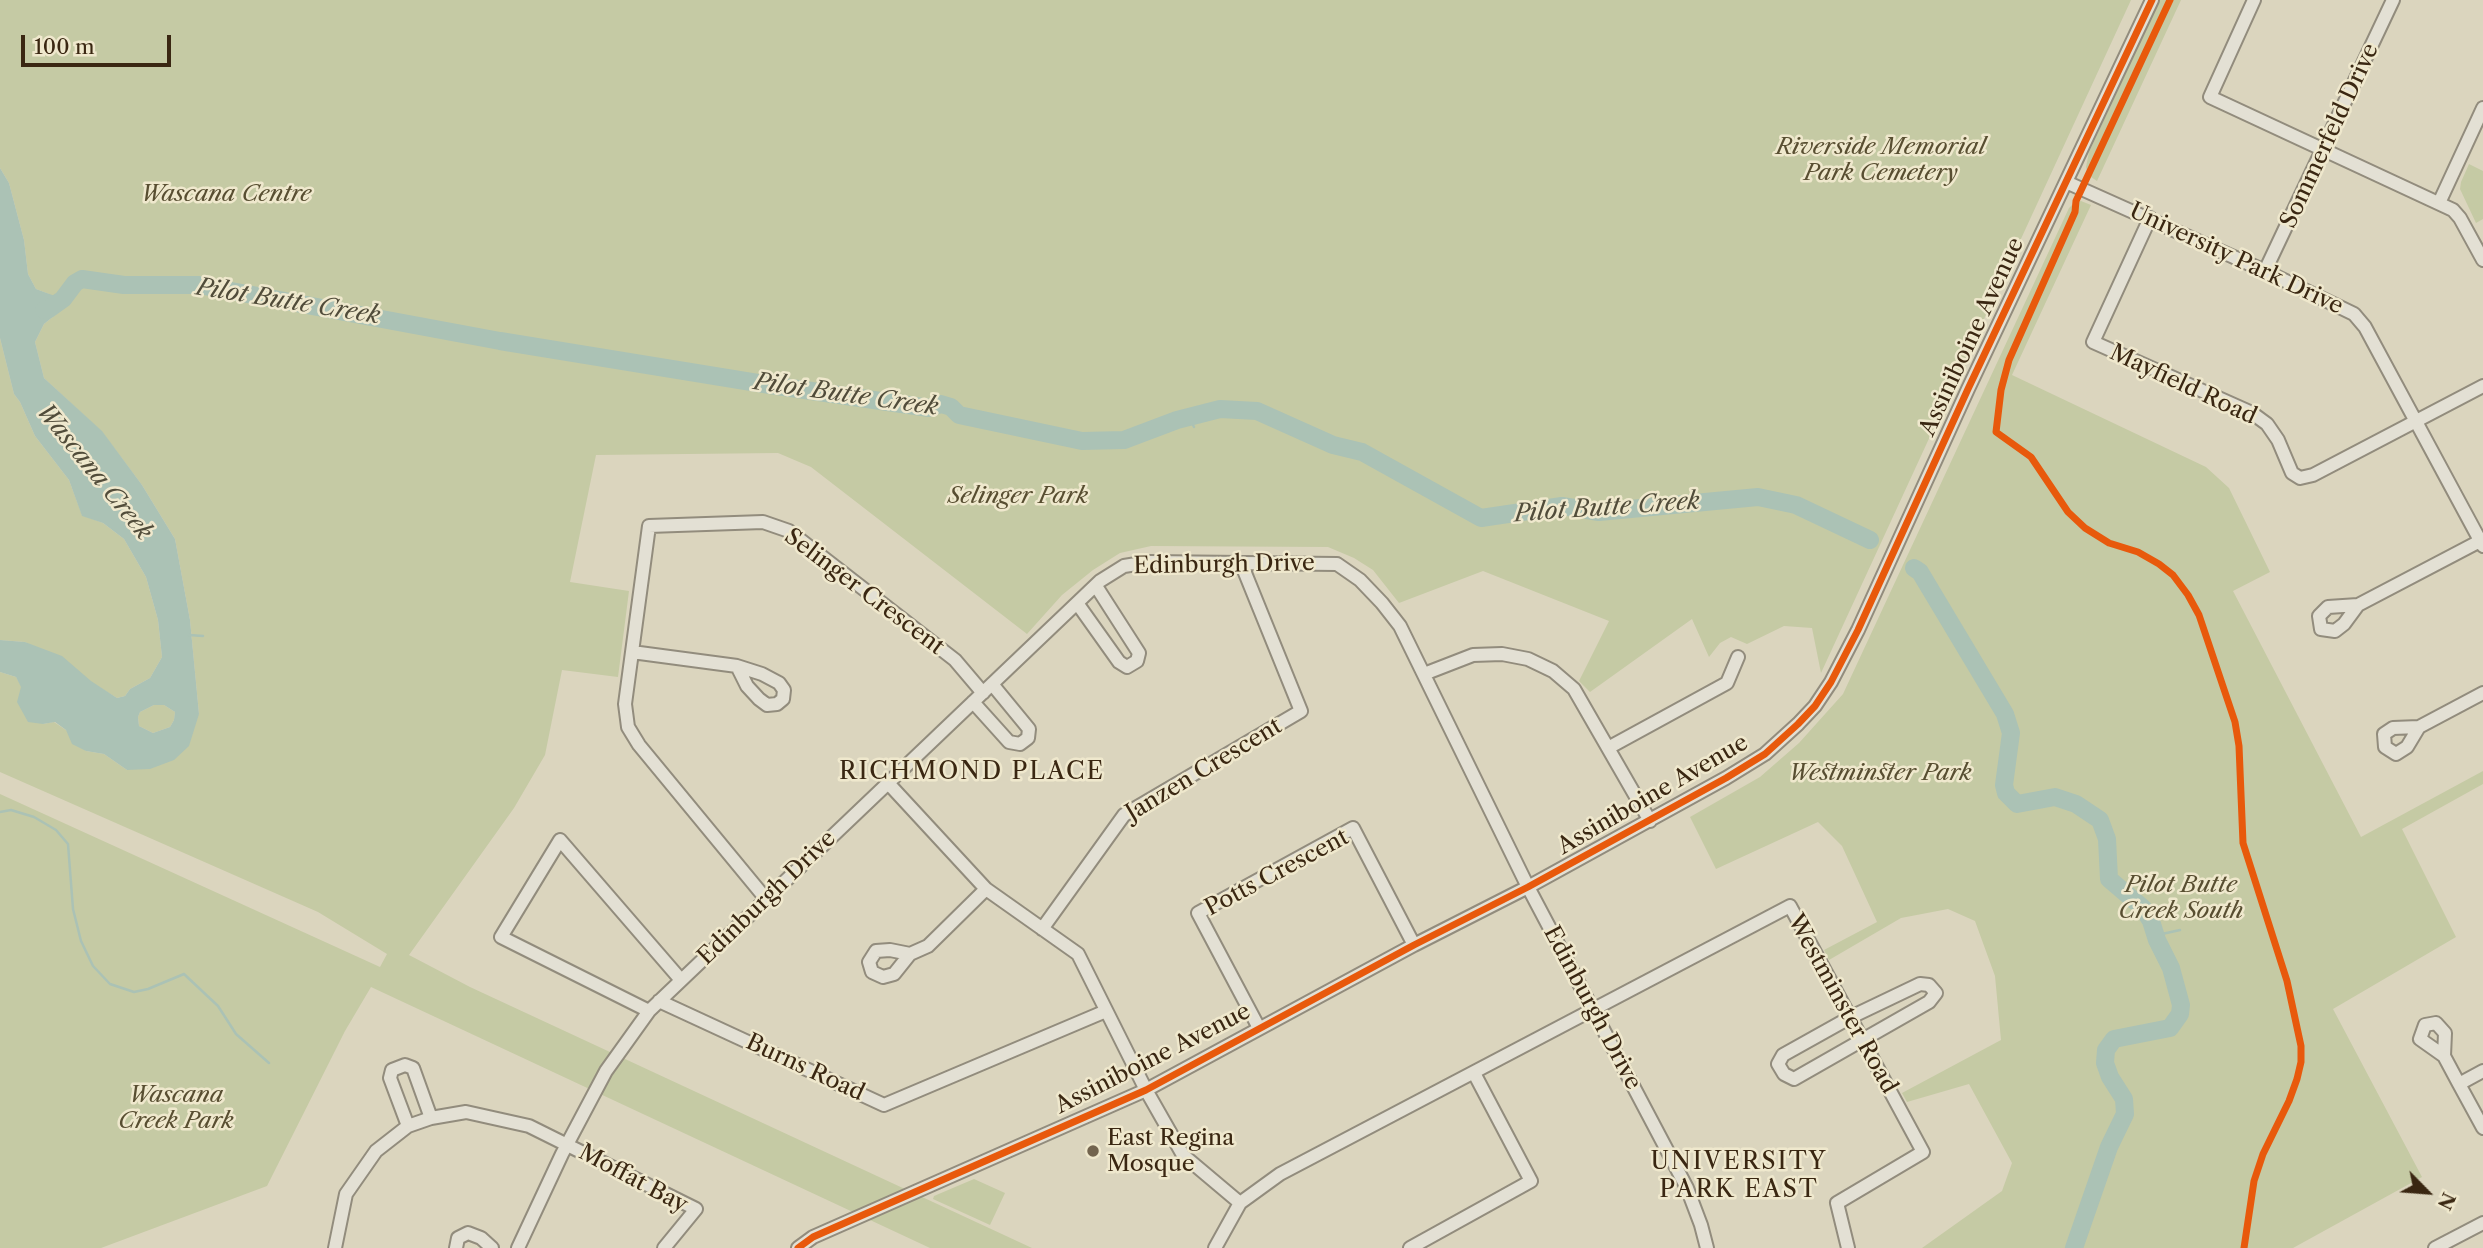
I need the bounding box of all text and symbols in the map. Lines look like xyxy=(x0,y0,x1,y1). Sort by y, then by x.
scale bar xyxy=(24,21,175,65)
text: 100 m xyxy=(34,34,95,59)
street label: Sommerfeld Drive xyxy=(2275,39,2385,233)
park label: Riverside Memorial Park Cemetery xyxy=(1776,133,1986,187)
park label: Wascana Centre xyxy=(141,180,311,208)
street label: University Park Drive xyxy=(2125,197,2347,321)
street label: Assiniboine Avenue xyxy=(1914,233,2030,441)
water label: Pilot Butte Creek xyxy=(194,273,382,331)
street label: Mayfield Road xyxy=(2105,339,2261,431)
water label: Pilot Butte Creek xyxy=(752,368,940,422)
water label: Wascana Creek xyxy=(30,398,158,546)
park label: Selinger Park xyxy=(948,482,1088,510)
water label: Pilot Butte Creek xyxy=(1513,487,1701,529)
street label: Selinger Crescent xyxy=(779,523,949,661)
street label: Edinburgh Drive xyxy=(1133,550,1315,580)
street label: Janzen Crescent xyxy=(1121,713,1287,827)
street label: Assiniboine Avenue xyxy=(1553,729,1753,861)
district label: RICHMOND PLACE xyxy=(841,758,1103,786)
park label: Westminster Park xyxy=(1788,759,1972,787)
street label: Potts Crescent xyxy=(1200,824,1354,922)
street label: Edinburgh Drive xyxy=(692,825,842,971)
park label: Pilot Butte Creek South xyxy=(2119,871,2243,925)
street label: Westminster Road xyxy=(1781,910,1903,1098)
street label: Edinburgh Drive xyxy=(1537,921,1647,1095)
street label: Assiniboine Avenue xyxy=(1051,998,1255,1120)
street label: Burns Road xyxy=(741,1029,869,1107)
park label: Wascana Creek Park xyxy=(118,1081,234,1135)
place label: East Regina Mosque xyxy=(1107,1124,1234,1178)
street label: Moffat Bay xyxy=(574,1139,692,1219)
marker: East Regina Mosque xyxy=(1085,1143,1101,1159)
district label: UNIVERSITY PARK EAST xyxy=(1652,1148,1826,1204)
north arrow xyxy=(2392,1157,2462,1227)
text: N xyxy=(2433,1189,2460,1213)

